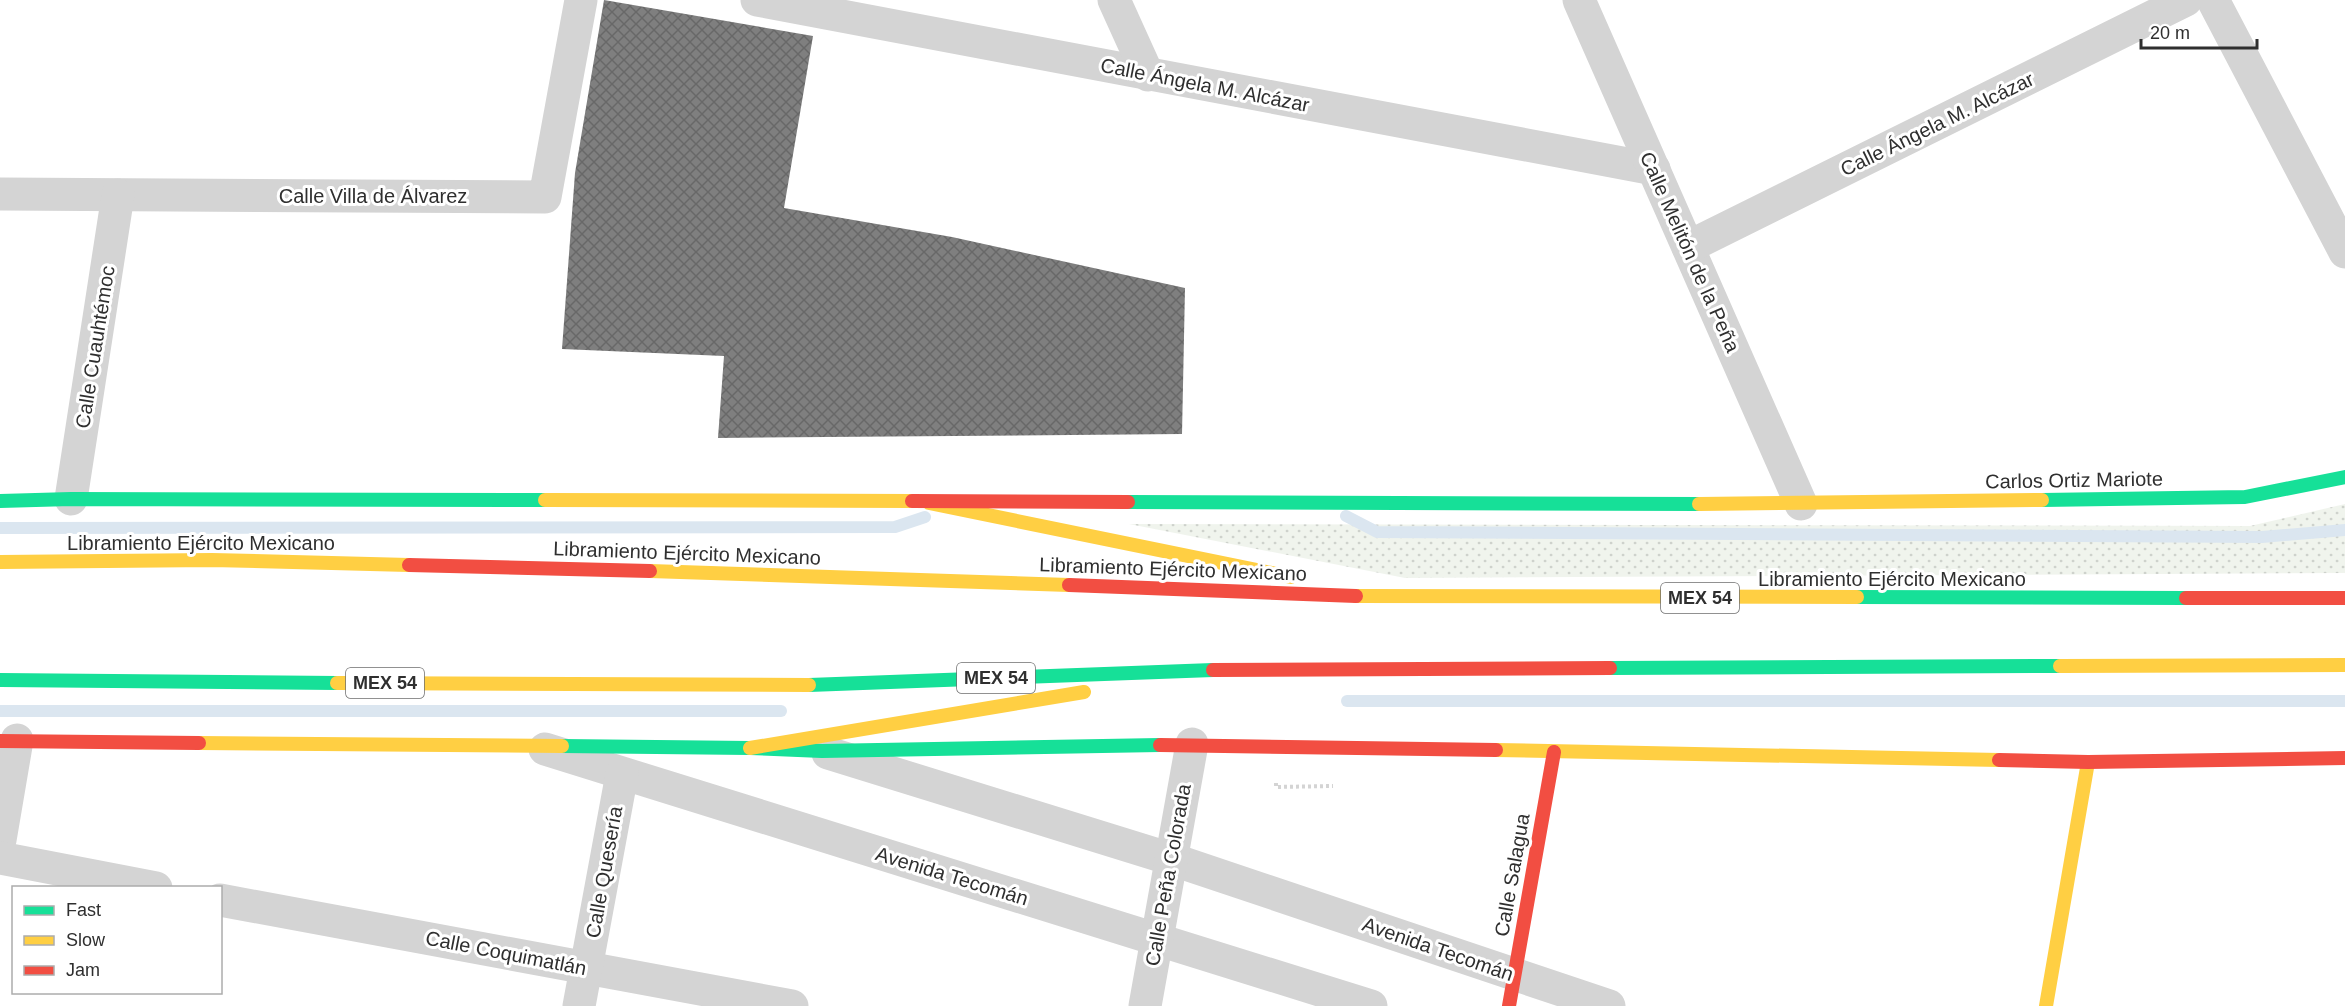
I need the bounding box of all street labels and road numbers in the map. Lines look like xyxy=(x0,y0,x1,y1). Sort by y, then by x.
street label: Calle Ángela M. Alcázar xyxy=(1099,54,1312,116)
street label: Calle Ángela M. Alcázar xyxy=(1837,67,2038,180)
street label: Calle Melitón de la Peña xyxy=(1636,148,1744,356)
street label: Calle Villa de Álvarez xyxy=(279,185,467,207)
street label: Calle Cuauhtémoc xyxy=(71,264,119,430)
street label: Carlos Ortiz Mariote xyxy=(1985,467,2163,493)
street label: Libramiento Ejército Mexicano xyxy=(67,532,335,554)
street label: Libramiento Ejército Mexicano xyxy=(553,537,821,569)
street label: Libramiento Ejército Mexicano xyxy=(1039,553,1307,585)
street label: Libramiento Ejército Mexicano xyxy=(1758,568,2026,590)
road number: MEX 54 xyxy=(1661,583,1739,613)
road number: MEX 54 xyxy=(957,663,1035,693)
road number: MEX 54 xyxy=(346,668,424,698)
street label: Calle Peña Colorada xyxy=(1141,781,1195,968)
street label: Calle Quesería xyxy=(582,804,627,940)
street label: Calle Salagua xyxy=(1490,811,1534,938)
street label: Avenida Tecomán xyxy=(873,842,1031,910)
street label: Avenida Tecomán xyxy=(1360,913,1516,985)
street label: Calle Coquimatlán xyxy=(424,927,588,979)

